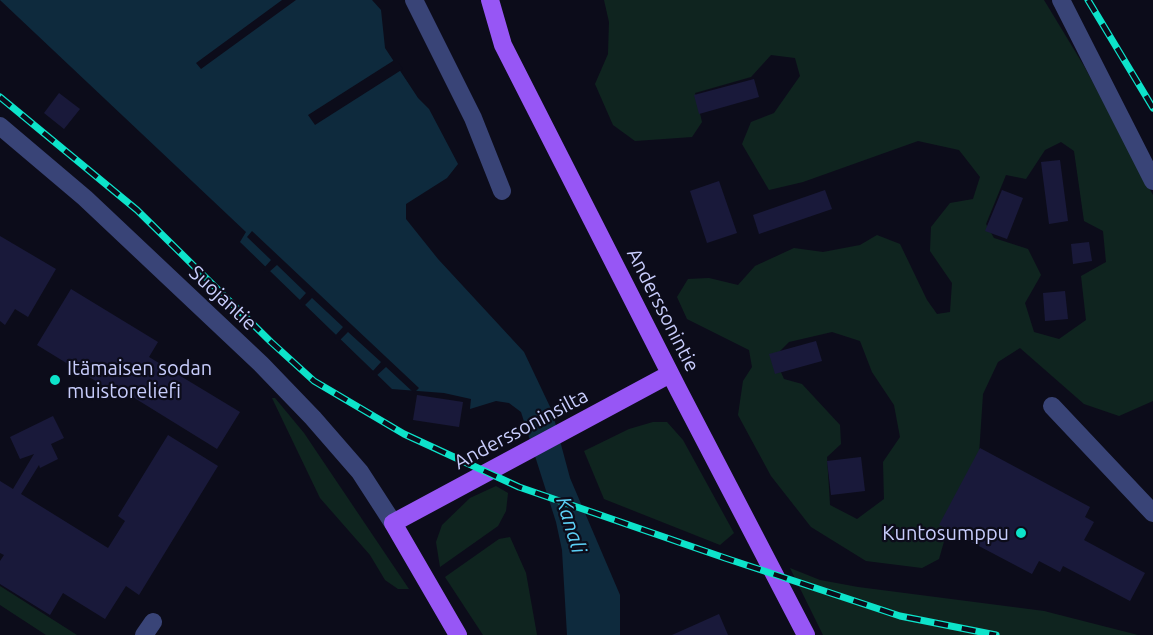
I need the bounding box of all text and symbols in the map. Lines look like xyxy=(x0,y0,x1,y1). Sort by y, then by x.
street label: Anderssonintie xyxy=(622,244,704,376)
street label: Suojantie xyxy=(184,261,262,335)
place label: Itämaisen sodan muistoreliefi xyxy=(67,356,212,403)
marker: Itämaisen sodan muistoreliefi xyxy=(48,373,62,387)
street label: Anderssoninsilta xyxy=(450,384,592,474)
water label: Kanali xyxy=(551,494,591,556)
place label: Kuntosumppu xyxy=(882,521,1009,545)
marker: Kuntosumppu xyxy=(1014,526,1028,540)

